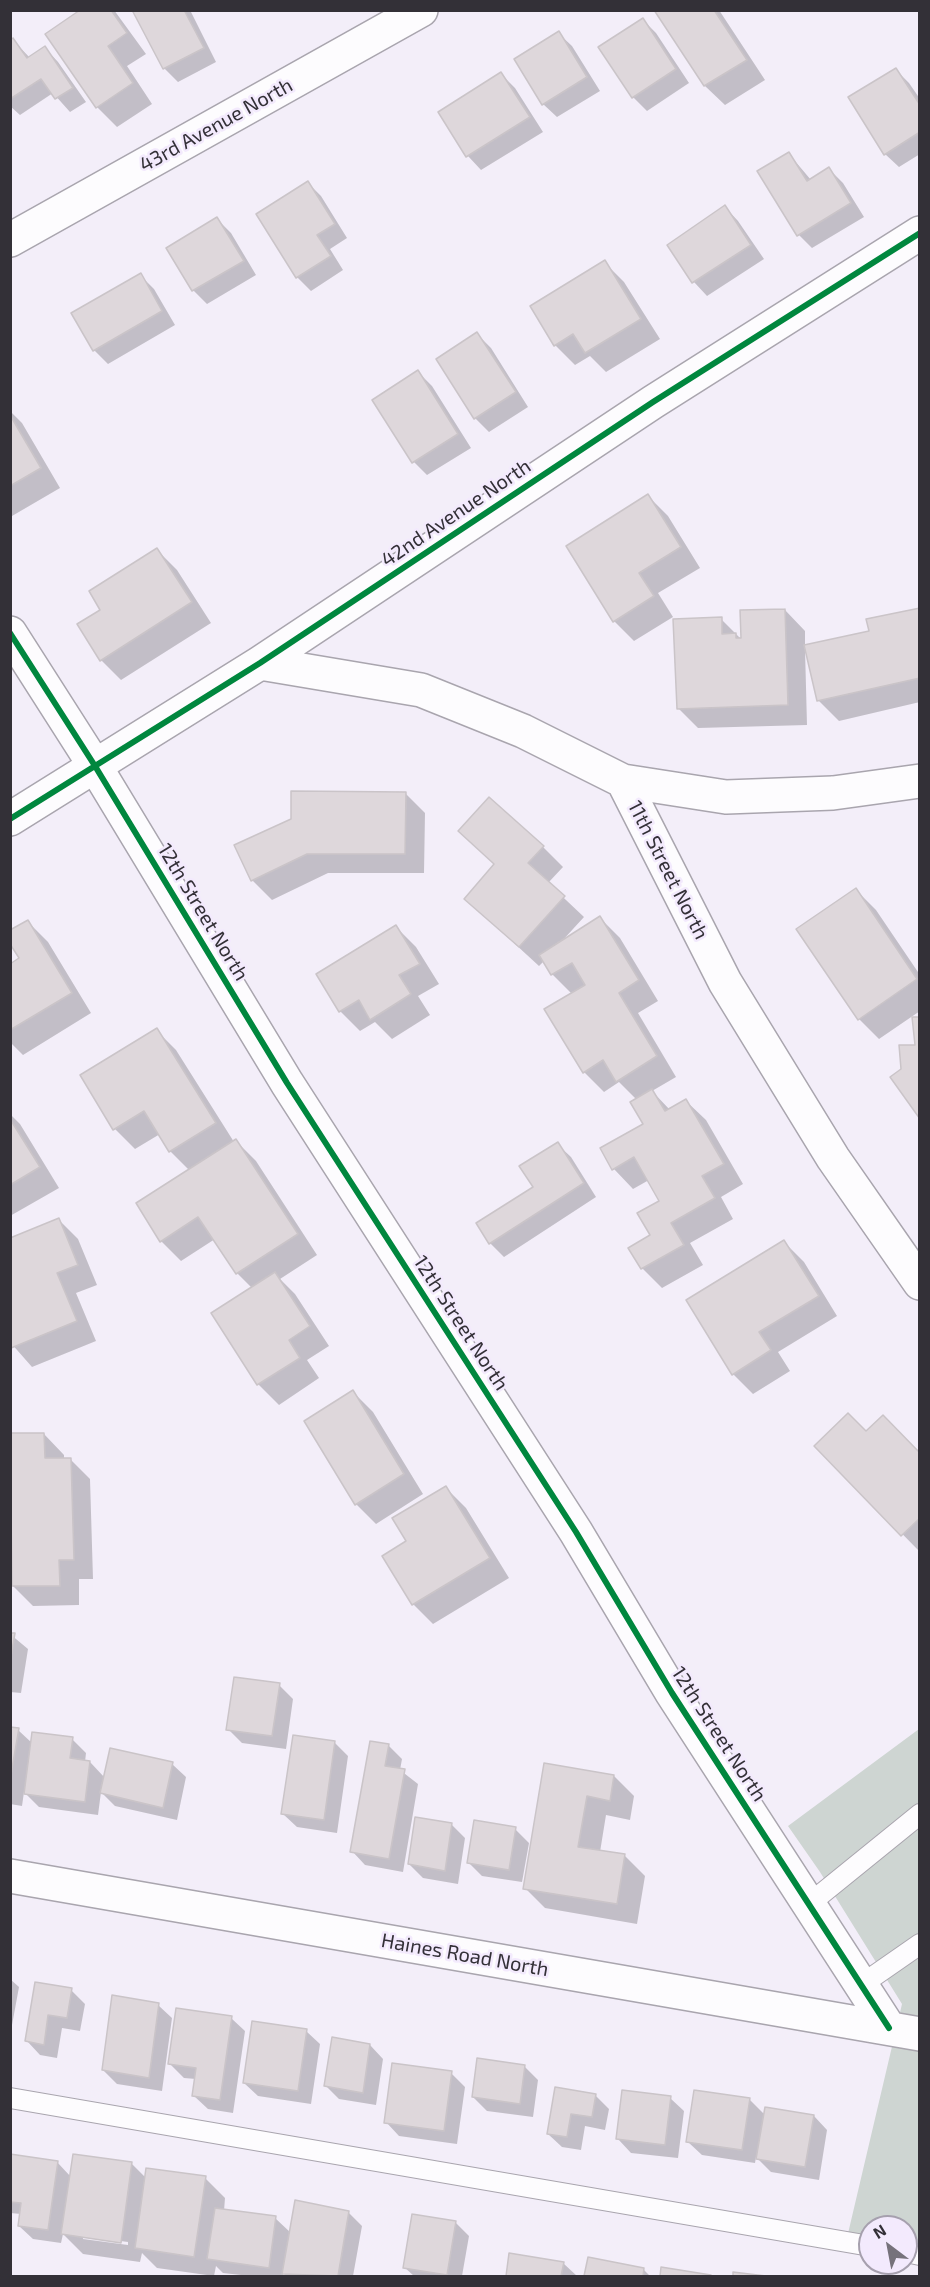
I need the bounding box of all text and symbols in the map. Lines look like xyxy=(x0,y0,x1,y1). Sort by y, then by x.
street label: 43rd Avenue North xyxy=(135,73,297,177)
street label: 42nd Avenue North xyxy=(377,454,535,572)
street label: 11th Street North xyxy=(623,797,713,943)
street label: 12th Street North xyxy=(153,839,253,985)
street label: 12th Street North xyxy=(409,1251,513,1395)
street label: 12th Street North xyxy=(667,1662,771,1806)
street label: Haines Road North xyxy=(379,1928,551,1982)
north arrow xyxy=(858,2215,918,2275)
text: N xyxy=(869,2220,889,2242)

